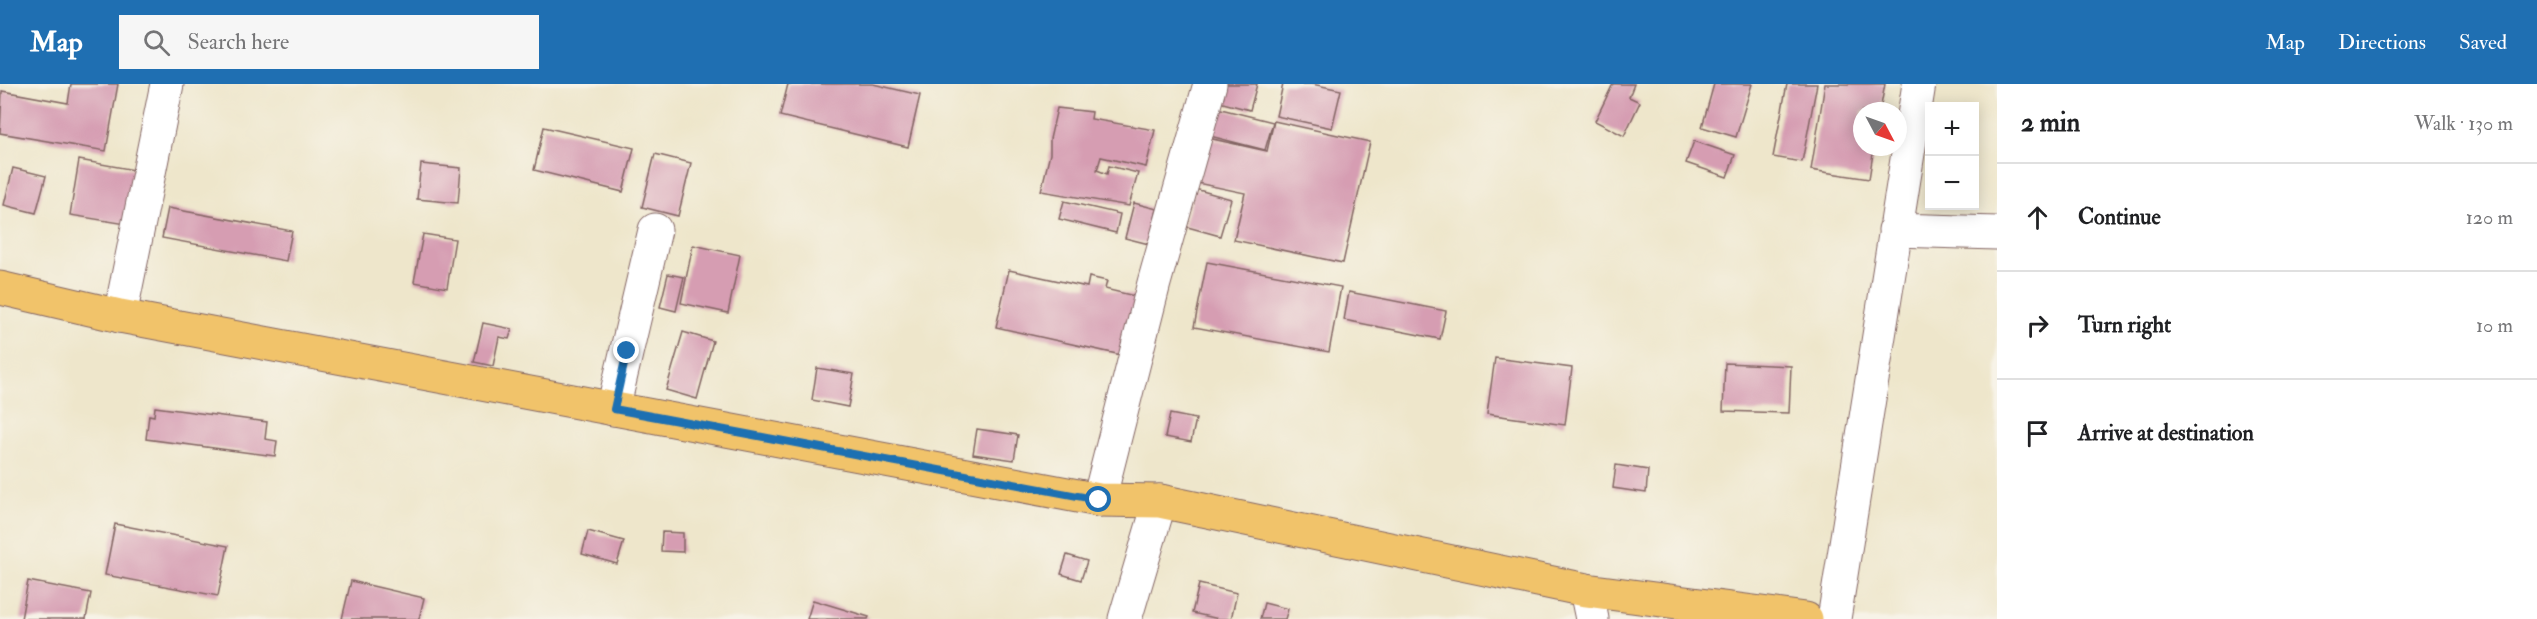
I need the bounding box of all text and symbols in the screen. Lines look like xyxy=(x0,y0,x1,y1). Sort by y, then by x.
search box xyxy=(119,15,539,69)
text: Map xyxy=(30,25,83,60)
icon: search xyxy=(140,26,173,59)
text: Search here xyxy=(188,28,289,56)
text: Map xyxy=(2265,29,2305,56)
text: Directions xyxy=(2338,29,2426,56)
text: Saved xyxy=(2459,29,2507,56)
north arrow xyxy=(1853,102,1907,156)
map controls xyxy=(1925,102,1979,210)
button: + xyxy=(1925,102,1979,156)
text: 2 min xyxy=(2021,107,2080,139)
text: Walk · 130 m xyxy=(2414,111,2513,136)
button: − xyxy=(1925,156,1979,210)
icon: ahead xyxy=(2021,201,2054,234)
text: Continue xyxy=(2078,203,2161,231)
text: 120 m xyxy=(2466,205,2513,230)
icon: right xyxy=(2021,309,2054,342)
text: Turn right xyxy=(2078,311,2171,339)
text: 10 m xyxy=(2476,313,2513,338)
route end xyxy=(613,337,639,363)
icon: arrive xyxy=(2021,417,2054,450)
text: Arrive at destination xyxy=(2078,419,2254,447)
route start xyxy=(1085,486,1111,512)

